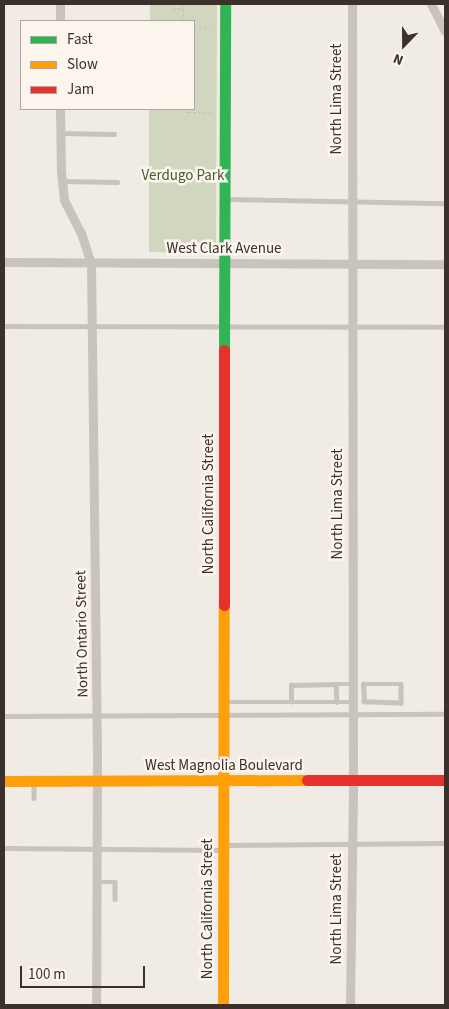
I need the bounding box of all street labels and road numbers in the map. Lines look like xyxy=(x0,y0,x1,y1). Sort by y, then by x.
street label: North Lima Street xyxy=(328,44,346,154)
street label: West Clark Avenue xyxy=(166,240,282,258)
street label: North California Street xyxy=(200,434,218,574)
street label: North Lima Street xyxy=(329,449,347,559)
street label: North Ontario Street xyxy=(72,570,92,698)
street label: West Magnolia Boulevard xyxy=(145,757,303,775)
street label: North California Street xyxy=(199,839,217,979)
street label: North Lima Street xyxy=(328,854,346,964)

